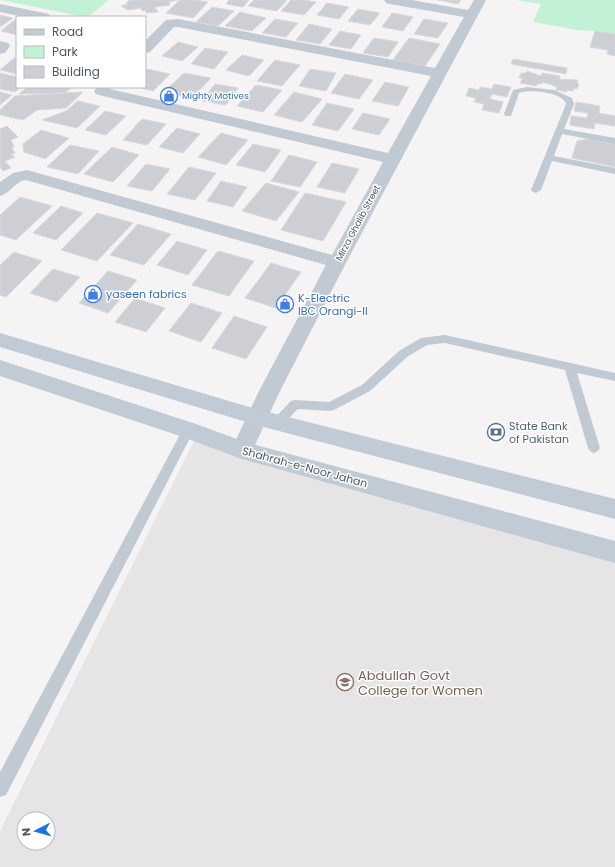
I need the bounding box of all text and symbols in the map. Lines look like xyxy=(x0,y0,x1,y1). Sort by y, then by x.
legend xyxy=(16,16,146,88)
text: Road xyxy=(52,23,83,40)
text: Park xyxy=(52,43,79,60)
text: Building xyxy=(52,63,100,80)
shop icon: Mighty Motives xyxy=(159,86,179,106)
place label: Mighty Motives xyxy=(182,90,249,102)
street label: Mirza Ghalib Street xyxy=(333,183,383,263)
shop icon: yaseen fabrics xyxy=(83,284,103,304)
place label: yaseen fabrics xyxy=(106,286,187,302)
place label: K-Electric IBC Orangi-II xyxy=(298,290,368,319)
shop icon: K-Electric IBC Orangi-II xyxy=(275,294,295,314)
place label: State Bank of Pakistan xyxy=(509,418,569,447)
bank icon: State Bank of Pakistan xyxy=(486,422,506,442)
street label: Shahrah-e-Noor Jahan xyxy=(241,443,369,491)
place label: Abdullah Govt College for Women xyxy=(358,666,483,700)
school or university icon: Abdullah Govt College for Women xyxy=(335,672,355,692)
north arrow xyxy=(16,811,56,851)
text: N xyxy=(18,827,34,837)

